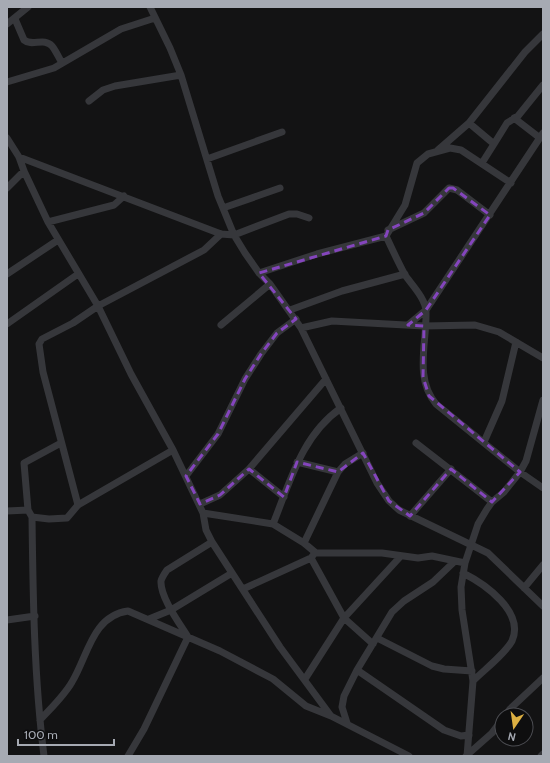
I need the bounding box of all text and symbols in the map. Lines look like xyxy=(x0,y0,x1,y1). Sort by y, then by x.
north arrow xyxy=(494,707,534,747)
scale bar xyxy=(18,721,114,747)
text: 100 m xyxy=(24,727,58,742)
text: N xyxy=(506,729,517,744)

